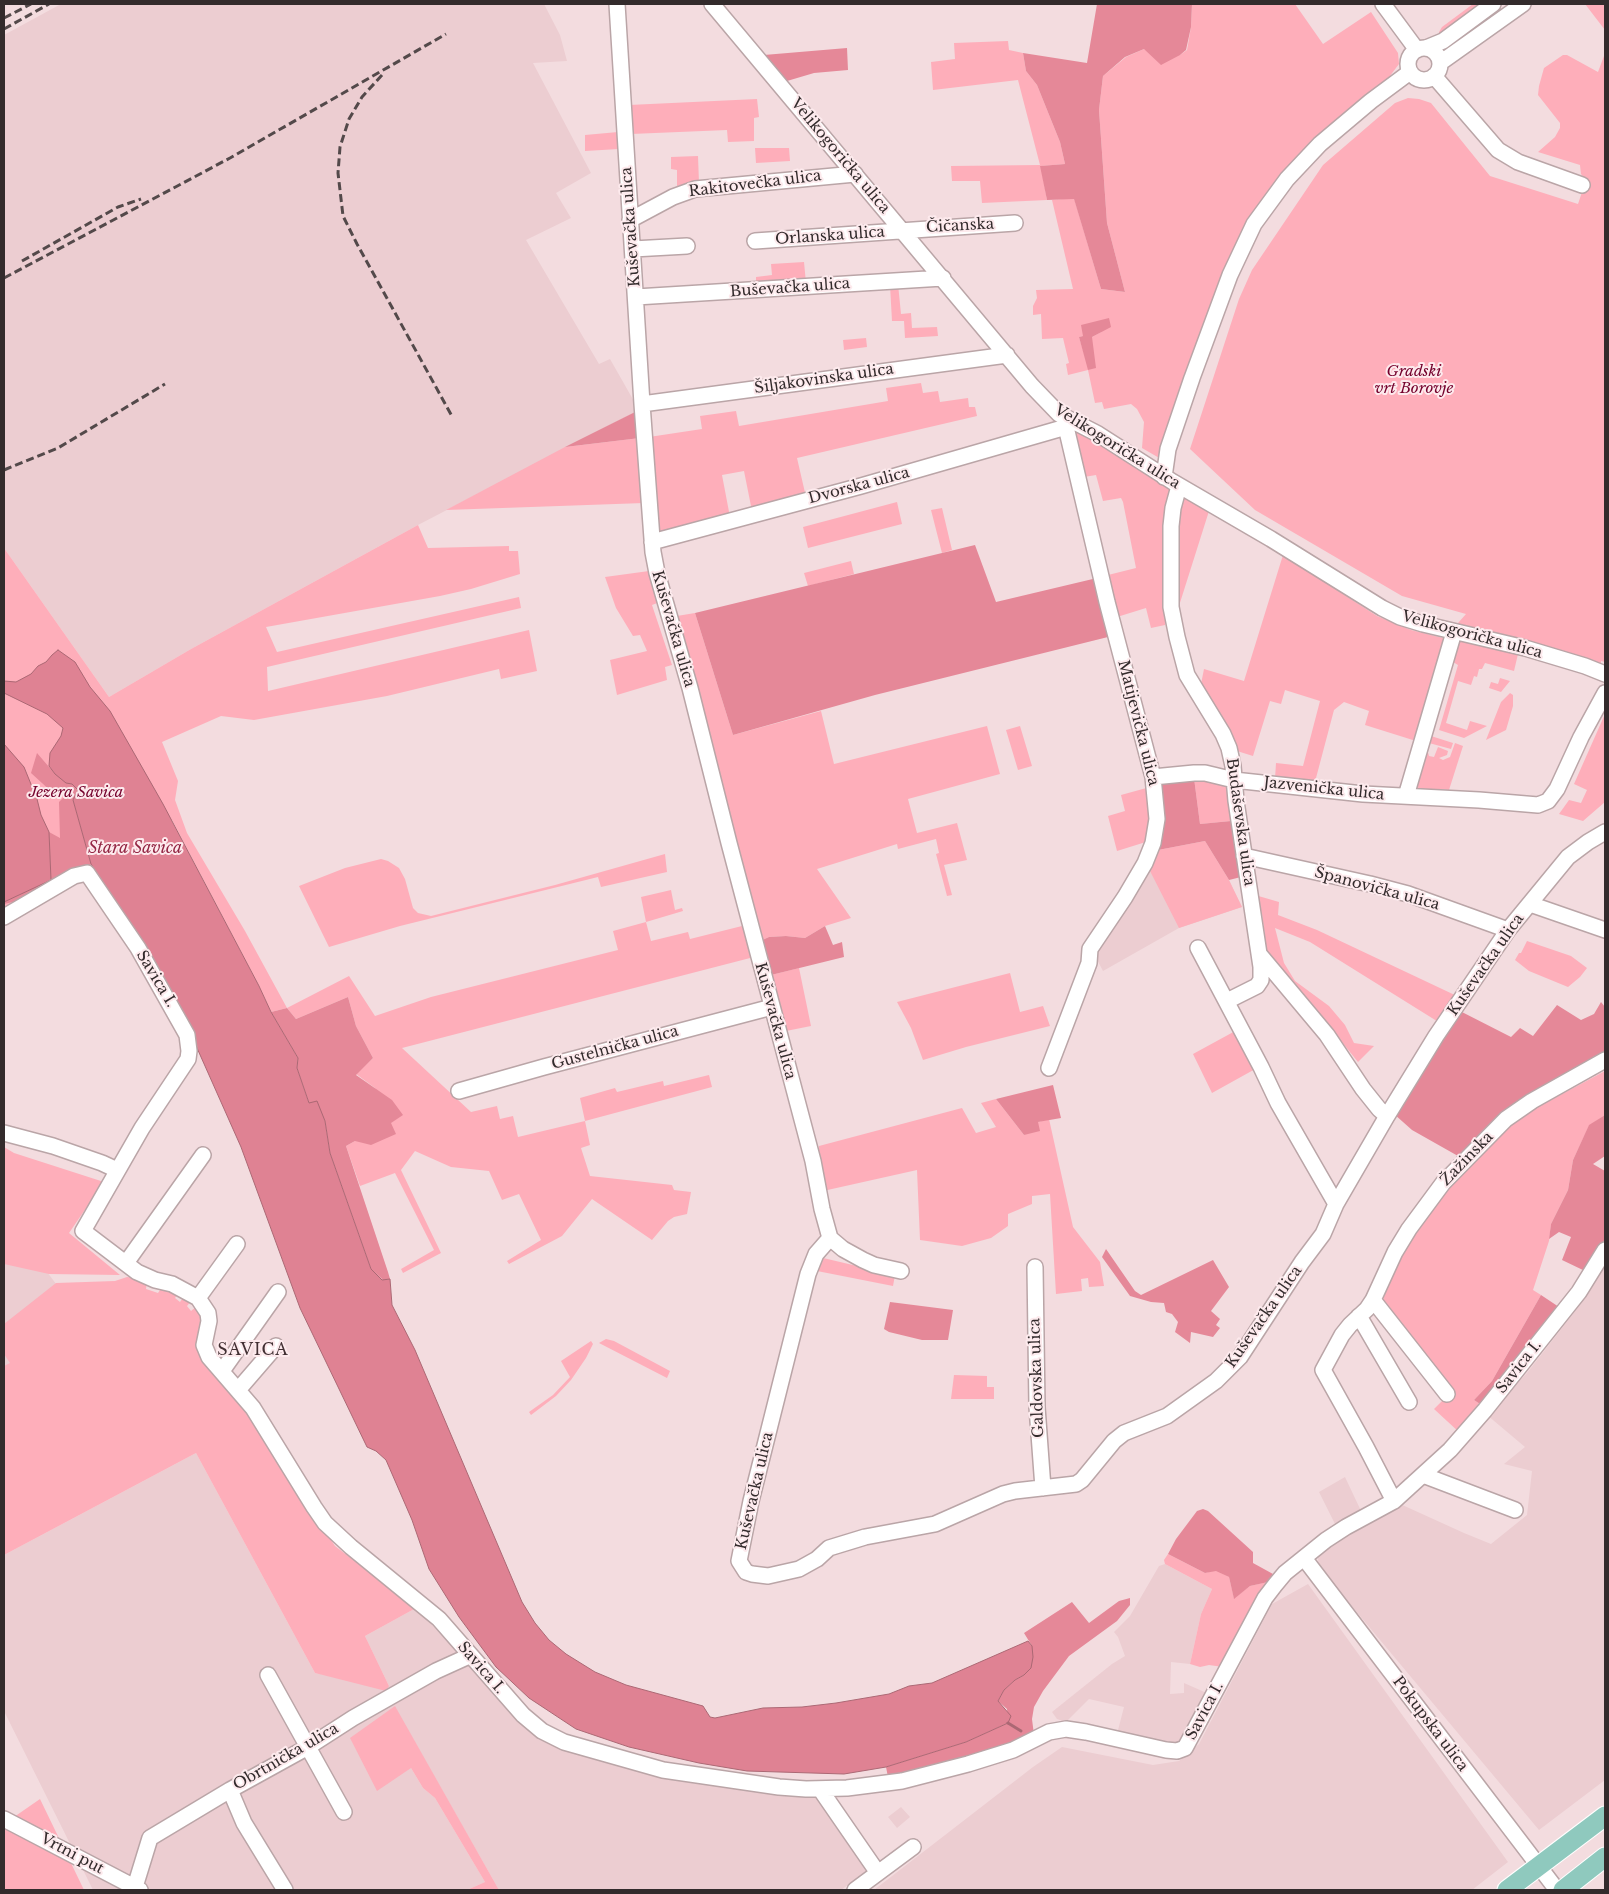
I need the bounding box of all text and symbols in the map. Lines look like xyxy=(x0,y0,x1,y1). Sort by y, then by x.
street label: Velikogorička ulica xyxy=(787,95,893,217)
street label: Kuševačka ulica xyxy=(618,166,644,288)
street label: Rakitovečka ulica xyxy=(688,167,822,201)
street label: Čičanska xyxy=(925,215,995,237)
street label: Orlanska ulica xyxy=(775,223,885,249)
street label: Buševačka ulica xyxy=(729,275,851,301)
street label: Šiljakovinska ulica xyxy=(753,360,895,398)
park label: Gradski vrt Borovje xyxy=(1375,363,1453,398)
street label: Velikogorička ulica xyxy=(1051,401,1183,493)
street label: Dvorska ulica xyxy=(806,464,912,508)
street label: Kuševačka ulica xyxy=(648,569,698,689)
street label: Velikogorička ulica xyxy=(1400,608,1544,662)
street label: Matijevička ulica xyxy=(1114,658,1162,788)
street label: Budaševska ulica xyxy=(1222,757,1258,887)
street label: Jazvenička ulica xyxy=(1263,774,1385,804)
park label: Jezera Savica xyxy=(29,784,123,802)
water label: Stara Savica xyxy=(88,838,182,858)
street label: Španovička ulica xyxy=(1313,864,1441,914)
street label: Kuševačka ulica xyxy=(1444,911,1528,1019)
street label: Savica I. xyxy=(132,947,180,1011)
street label: Kuševačka ulica xyxy=(751,961,799,1081)
street label: Gustelnička ulica xyxy=(550,1022,680,1074)
street label: Žažinska xyxy=(1437,1128,1497,1190)
street label: Kuševačka ulica xyxy=(1222,1263,1306,1371)
street label: Galdovska ulica xyxy=(1026,1318,1048,1438)
street label: Savica I. xyxy=(1493,1337,1545,1397)
district label: SAVICA xyxy=(217,1340,289,1360)
street label: Kuševačka ulica xyxy=(733,1430,777,1552)
street label: Savica I. xyxy=(454,1638,508,1698)
street label: Pokupska ulica xyxy=(1388,1673,1472,1775)
street label: Savica I. xyxy=(1182,1679,1228,1743)
street label: Obrtnička ulica xyxy=(230,1720,342,1794)
street label: Vrtni put xyxy=(37,1830,107,1878)

